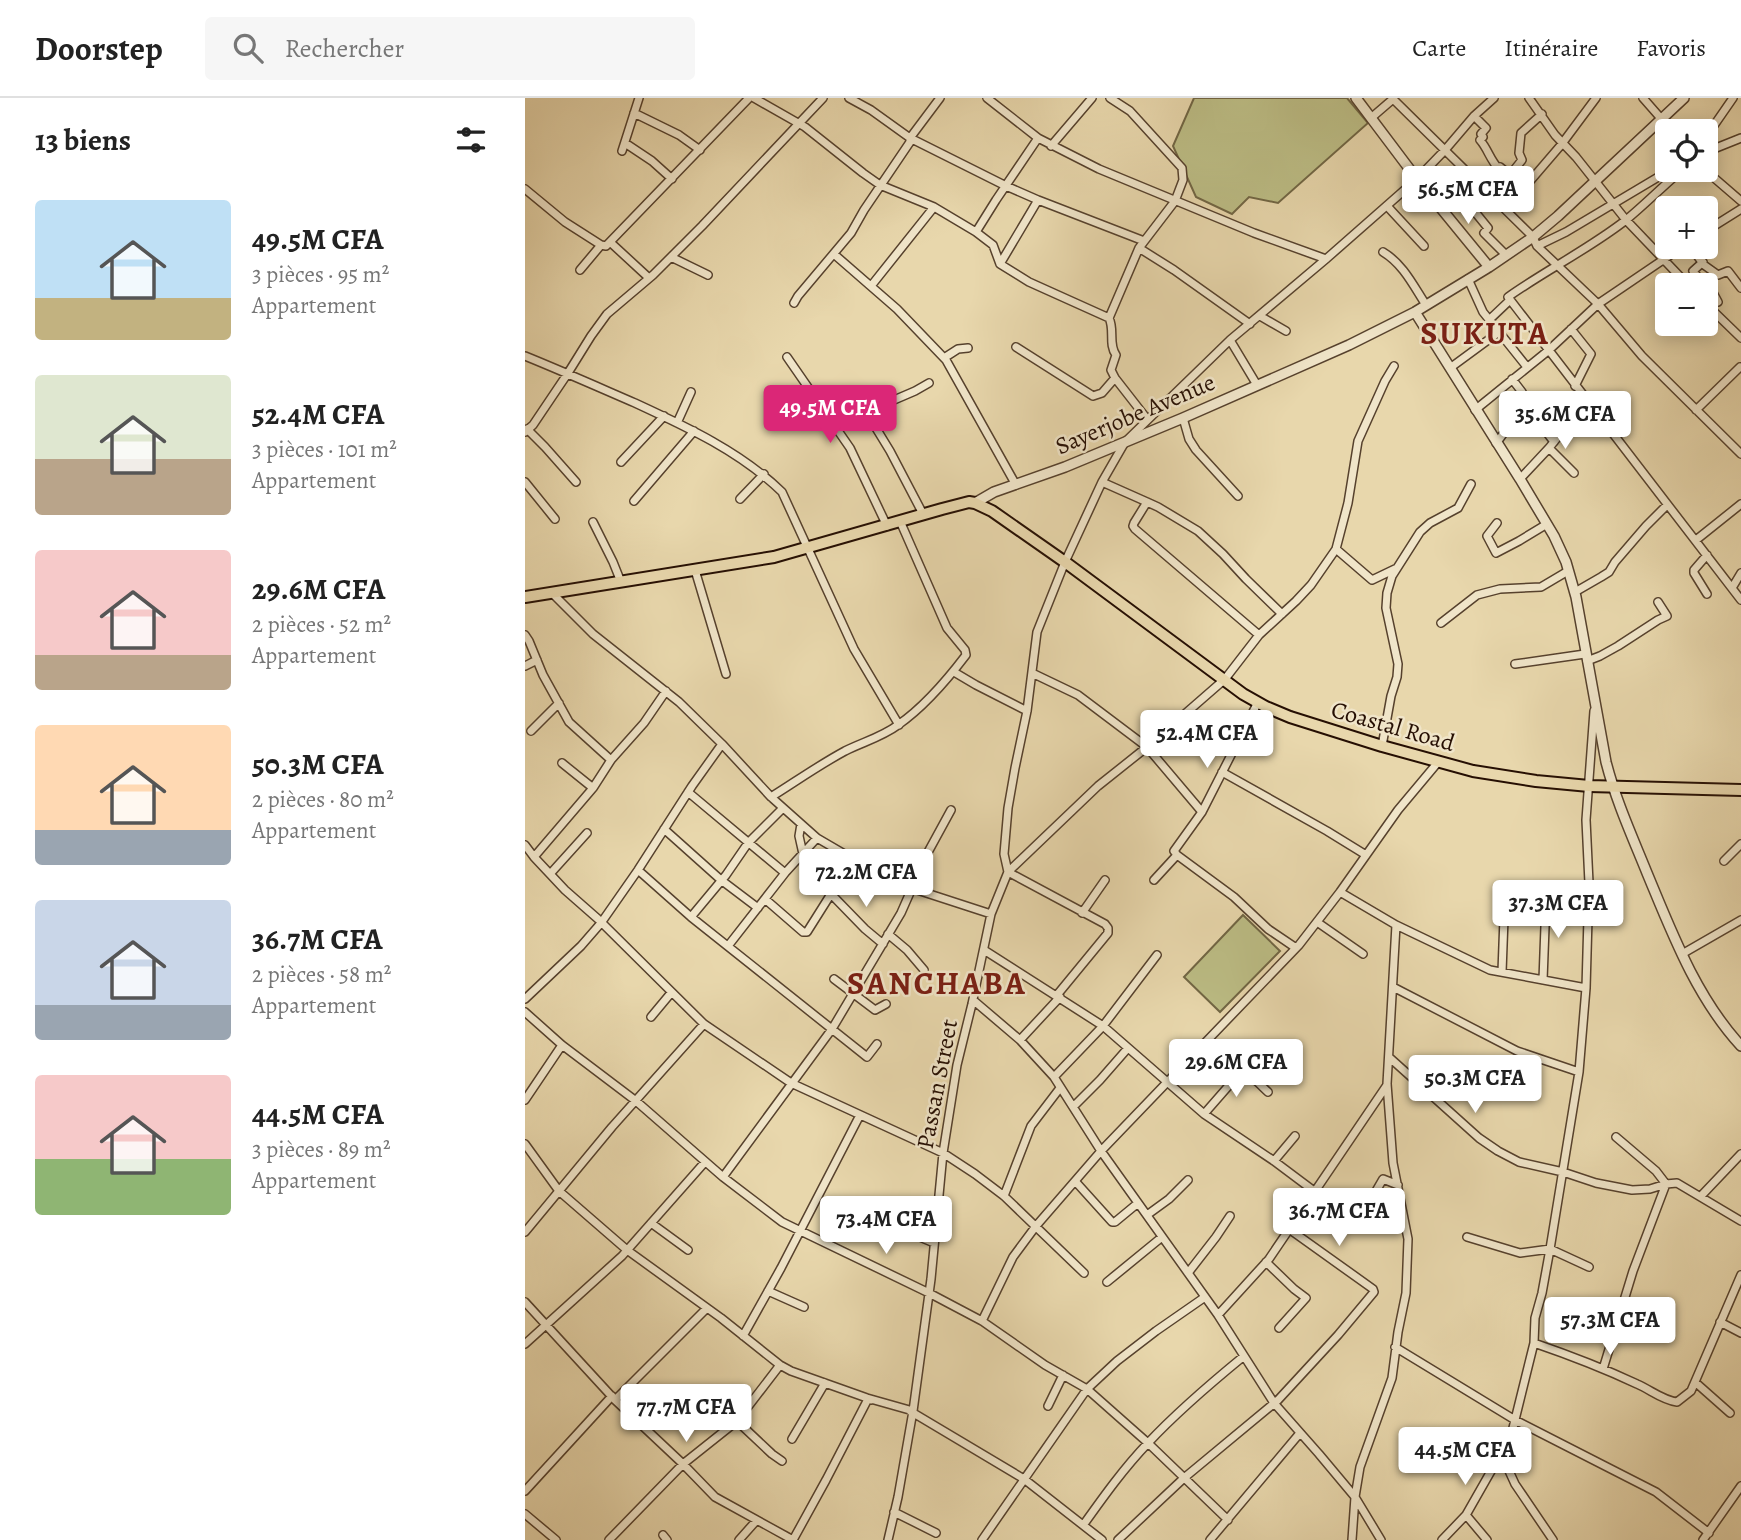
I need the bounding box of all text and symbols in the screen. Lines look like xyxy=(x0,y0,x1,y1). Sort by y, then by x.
search box xyxy=(205,17,695,80)
text: Doorstep xyxy=(35,26,163,71)
icon: search xyxy=(229,29,267,67)
text: Rechercher xyxy=(285,31,404,66)
text: Carte xyxy=(1412,32,1466,64)
text: Itinéraire xyxy=(1504,32,1598,64)
text: Favoris xyxy=(1636,32,1706,64)
map controls xyxy=(1655,119,1718,336)
button: locate xyxy=(1655,119,1718,182)
text: 13 biens xyxy=(35,120,131,160)
icon: filters xyxy=(452,121,490,159)
pin: 56.5M CFA xyxy=(1388,166,1548,226)
text: 56.5M CFA xyxy=(1418,173,1518,204)
button: + xyxy=(1655,196,1718,259)
text: 49.5M CFA xyxy=(252,219,384,259)
icon: home xyxy=(91,228,175,312)
text: 3 pièces · 95 m² xyxy=(252,259,389,290)
button: − xyxy=(1655,273,1718,336)
text: Appartement xyxy=(252,290,376,321)
district label: SUKUTA xyxy=(1420,311,1550,355)
street label: Sayerjobe Avenue xyxy=(1050,366,1220,462)
pin: 49.5M CFA xyxy=(750,386,910,445)
text: 49.5M CFA xyxy=(780,392,880,423)
pin: 35.6M CFA xyxy=(1485,392,1645,451)
text: 52.4M CFA xyxy=(252,394,384,434)
text: 35.6M CFA xyxy=(1515,398,1615,429)
icon: home xyxy=(91,403,175,487)
text: 3 pièces · 101 m² xyxy=(252,434,397,465)
text: Appartement xyxy=(252,465,376,496)
text: 29.6M CFA xyxy=(252,569,385,609)
icon: home xyxy=(91,578,175,662)
text: 2 pièces · 52 m² xyxy=(252,609,391,640)
text: Appartement xyxy=(252,640,376,671)
street label: Coastal Road xyxy=(1328,693,1459,759)
pin: 52.4M CFA xyxy=(1127,710,1287,770)
text: 52.4M CFA xyxy=(1156,717,1258,748)
text: 50.3M CFA xyxy=(252,744,384,784)
icon: home xyxy=(91,753,175,837)
text: 2 pièces · 80 m² xyxy=(252,784,394,815)
text: Appartement xyxy=(252,815,376,846)
pin: 72.2M CFA xyxy=(786,850,946,909)
text: 72.2M CFA xyxy=(815,856,917,887)
pin: 37.3M CFA xyxy=(1478,880,1638,940)
text: 37.3M CFA xyxy=(1508,887,1608,918)
text: 36.7M CFA xyxy=(252,919,383,959)
icon: home xyxy=(91,928,175,1012)
text: 2 pièces · 58 m² xyxy=(252,959,391,990)
district label: SANCHABA xyxy=(847,961,1027,1005)
text: Appartement xyxy=(252,990,376,1021)
street label: Passan Street xyxy=(909,1016,965,1152)
pin: 29.6M CFA xyxy=(1156,1040,1316,1099)
text: 29.6M CFA xyxy=(1185,1046,1287,1077)
pin: 50.3M CFA xyxy=(1395,1056,1555,1115)
text: 50.3M CFA xyxy=(1425,1062,1525,1093)
text: 44.5M CFA xyxy=(252,1094,384,1134)
icon: home xyxy=(91,1103,175,1187)
text: 3 pièces · 89 m² xyxy=(252,1134,391,1165)
text: Appartement xyxy=(252,1165,376,1196)
pin: 36.7M CFA xyxy=(1259,1188,1419,1248)
text: 36.7M CFA xyxy=(1289,1195,1389,1226)
pin: 73.4M CFA xyxy=(806,1196,966,1256)
text: 73.4M CFA xyxy=(836,1203,936,1234)
pin: 57.3M CFA xyxy=(1530,1298,1690,1357)
text: 57.3M CFA xyxy=(1560,1304,1660,1335)
pin: 77.7M CFA xyxy=(606,1384,766,1444)
text: 77.7M CFA xyxy=(636,1391,736,1422)
pin: 44.5M CFA xyxy=(1385,1428,1545,1487)
text: 44.5M CFA xyxy=(1414,1434,1516,1465)

